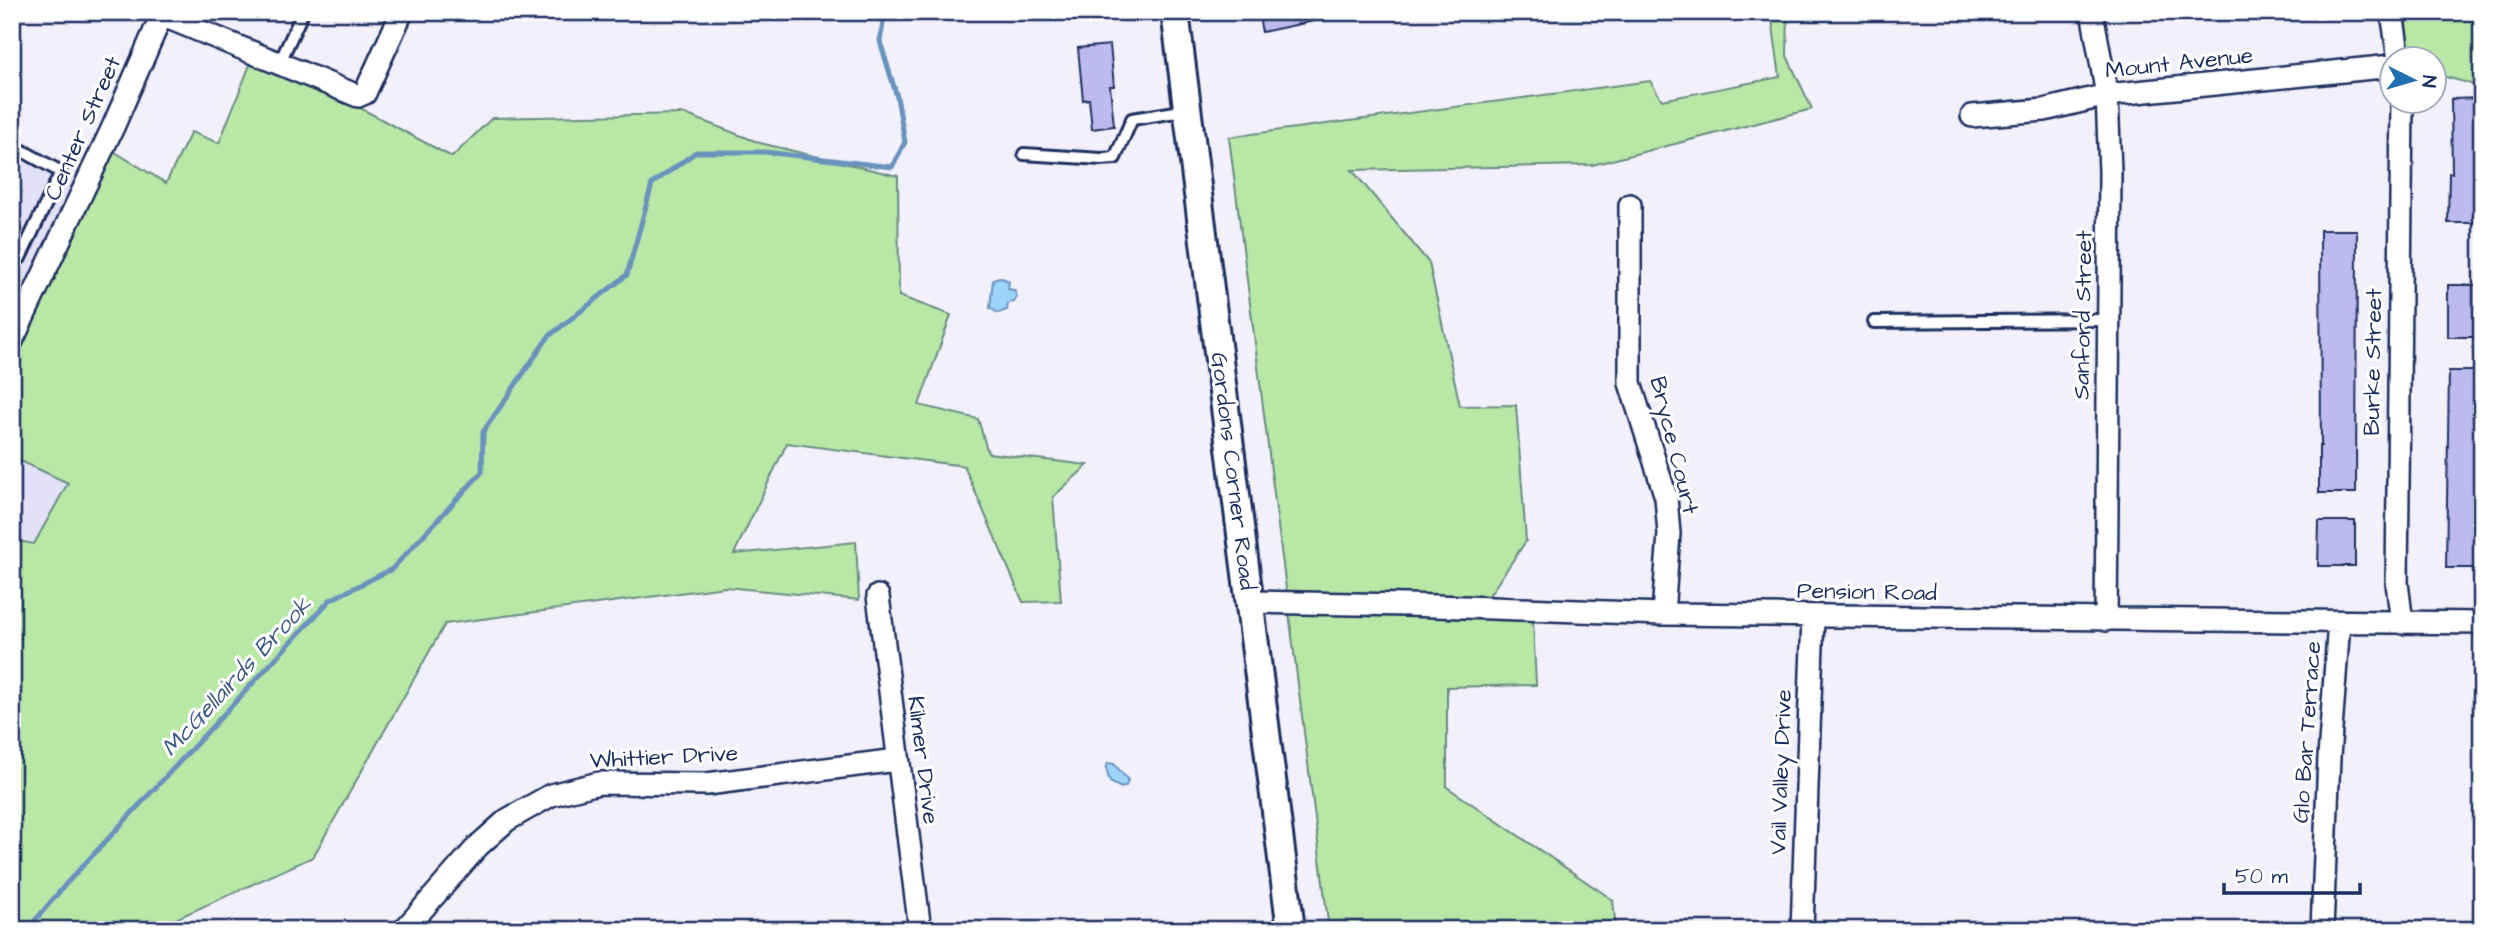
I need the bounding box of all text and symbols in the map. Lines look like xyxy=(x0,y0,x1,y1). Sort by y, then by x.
street label: Mount Avenue xyxy=(2104,39,2255,87)
north arrow xyxy=(2378,46,2448,116)
street label: Center Street xyxy=(37,51,129,206)
text: N xyxy=(2414,74,2442,89)
street label: Sanford Street xyxy=(2066,229,2100,400)
street label: Burke Street xyxy=(2356,287,2390,436)
street label: Gordons Corner Road xyxy=(1203,351,1263,592)
street label: Bryce Court xyxy=(1641,373,1707,518)
street label: Pension Road xyxy=(1797,575,1938,609)
water label: McGellairds Brook xyxy=(154,588,321,764)
street label: Glo Bar Terrace xyxy=(2285,640,2329,824)
street label: Vail Valley Drive xyxy=(1762,689,1801,855)
street label: Kilmer Drive xyxy=(899,694,947,826)
street label: Whittier Drive xyxy=(589,737,739,777)
scale bar xyxy=(2224,851,2361,895)
text: 50 m xyxy=(2235,862,2289,891)

